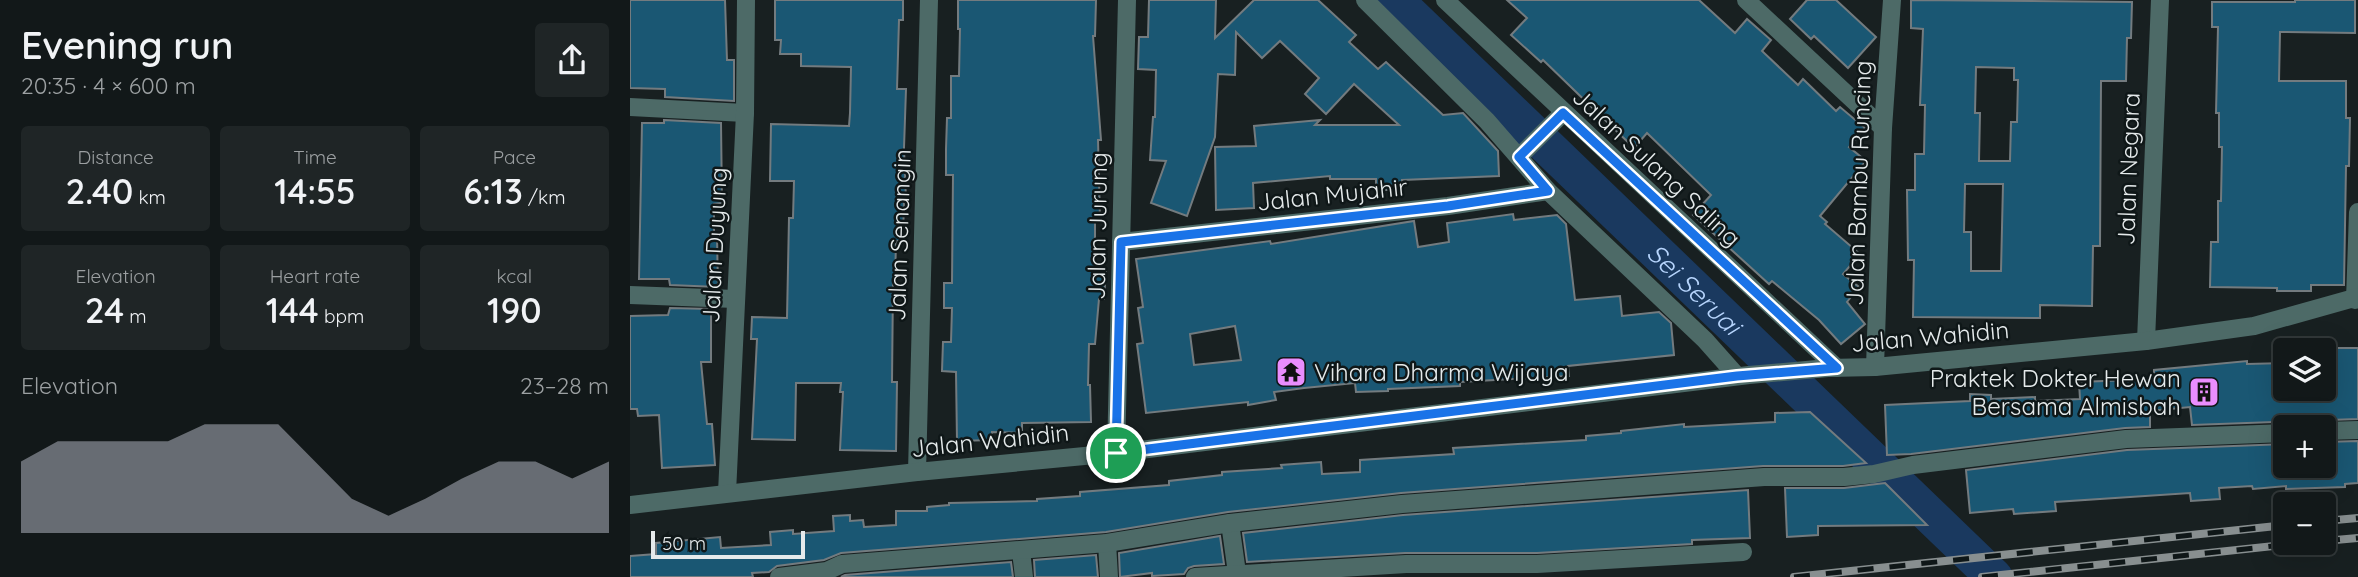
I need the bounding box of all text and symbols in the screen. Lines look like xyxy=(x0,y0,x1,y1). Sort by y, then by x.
text: Evening run xyxy=(21,21,234,69)
button: share xyxy=(535,23,609,97)
street label: Jalan Bambu Runcing xyxy=(1839,60,1877,306)
text: 20:35 · 4 × 600 m xyxy=(21,71,196,100)
street label: Jalan Sulang Saling xyxy=(1567,81,1747,253)
street label: Jalan Negara xyxy=(2110,92,2146,246)
text: Distance xyxy=(78,145,154,169)
text: Time xyxy=(293,145,337,169)
text: Pace xyxy=(493,145,536,169)
street label: Jalan Senangin xyxy=(881,148,917,322)
street label: Jalan Jurung xyxy=(1081,152,1113,300)
street label: Jalan Duyung xyxy=(695,166,733,324)
text: 2.40 xyxy=(65,169,133,213)
text: 14:55 xyxy=(274,169,356,213)
text: 6:13 xyxy=(463,169,523,213)
street label: Jalan Mujahir xyxy=(1255,171,1409,217)
text: km xyxy=(133,185,166,209)
text: /km xyxy=(523,185,566,209)
water label: Sei Seruai xyxy=(1641,236,1751,344)
text: Elevation xyxy=(76,264,156,288)
text: Heart rate xyxy=(270,264,360,288)
text: kcal xyxy=(497,264,532,288)
text: 24 xyxy=(85,288,124,332)
text: 144 xyxy=(266,288,319,332)
text: 190 xyxy=(487,288,542,332)
text: m xyxy=(124,304,147,328)
text: bpm xyxy=(319,304,364,328)
street label: Jalan Wahidin xyxy=(1850,314,2010,358)
map controls xyxy=(2273,338,2336,555)
button: layers xyxy=(2273,338,2336,401)
temple icon: Vihara Dharma Wijaya xyxy=(1274,355,1308,389)
place label: Vihara Dharma Wijaya xyxy=(1314,357,1569,387)
place label: Praktek Dokter Hewan Bersama Almisbah xyxy=(1930,363,2181,421)
text: Elevation xyxy=(21,371,118,400)
text: 23–28 m xyxy=(520,371,609,400)
building icon: Praktek Dokter Hewan Bersama Almisbah xyxy=(2187,375,2221,409)
button: + xyxy=(2273,415,2336,478)
street label: Jalan Wahidin xyxy=(910,417,1070,463)
pin xyxy=(1086,423,1146,483)
icon: arrive xyxy=(1097,434,1135,472)
button: − xyxy=(2273,492,2336,555)
scale bar xyxy=(651,528,805,560)
text: 50 m xyxy=(662,531,706,555)

